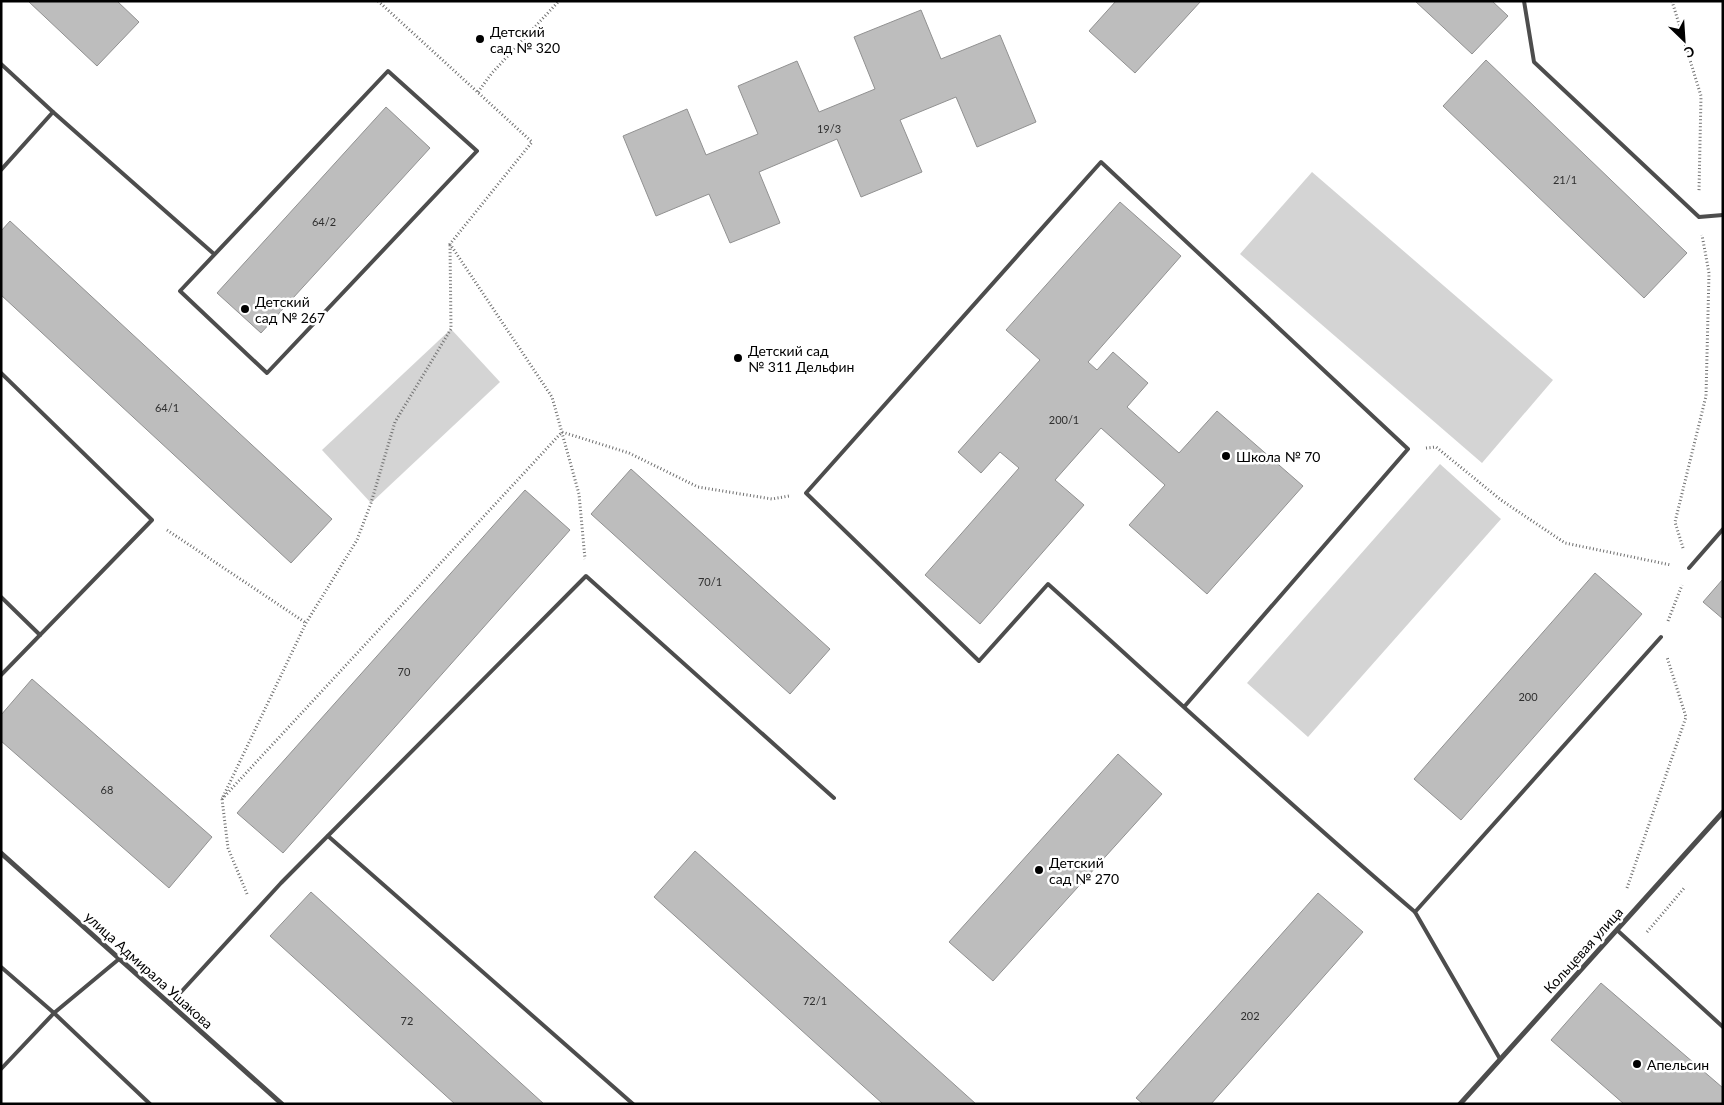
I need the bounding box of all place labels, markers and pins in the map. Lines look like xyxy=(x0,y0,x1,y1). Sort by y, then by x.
place label: Детский сад № 320 xyxy=(490,23,560,56)
marker: Детский сад № 320 xyxy=(474,33,486,45)
place label: Детский сад № 267 xyxy=(255,293,325,326)
marker: Детский сад № 267 xyxy=(239,303,251,315)
place label: Детский сад № 311 Дельфин xyxy=(748,342,854,375)
marker: Детский сад № 311 Дельфин xyxy=(732,352,744,364)
place label: Школа № 70 xyxy=(1236,448,1320,465)
marker: Школа № 70 xyxy=(1220,450,1232,462)
place label: Детский сад № 270 xyxy=(1049,854,1119,887)
marker: Детский сад № 270 xyxy=(1033,864,1045,876)
place label: Апельсин xyxy=(1647,1056,1709,1073)
marker: Апельсин xyxy=(1631,1058,1643,1070)

